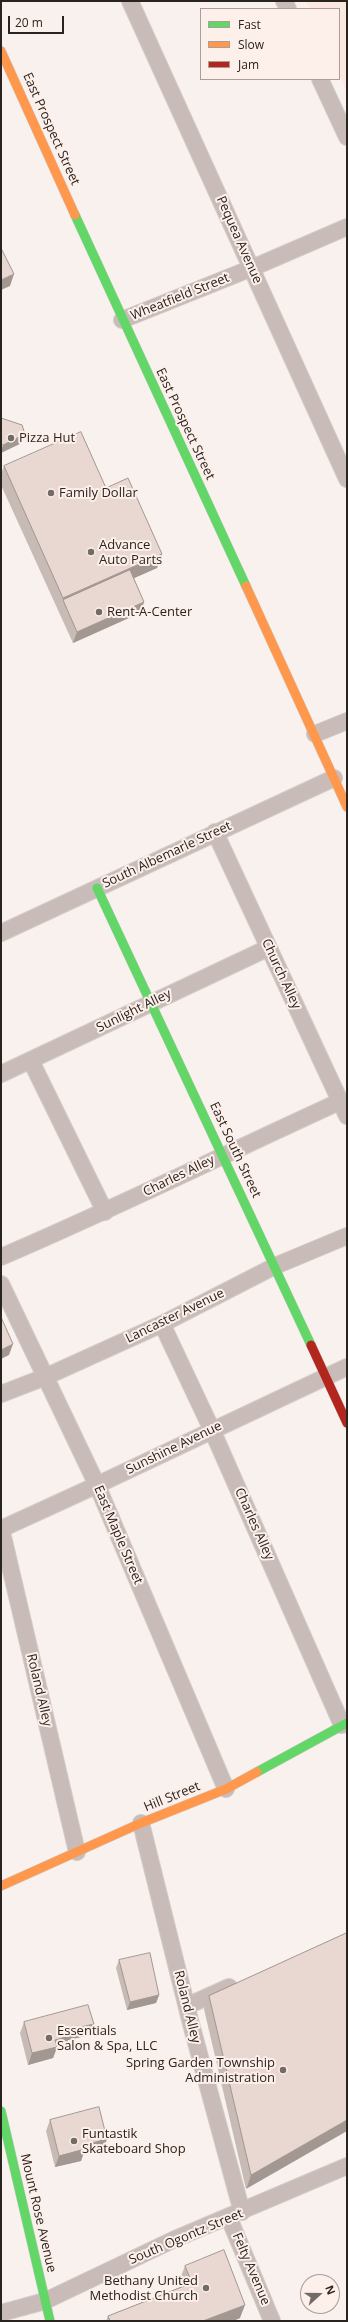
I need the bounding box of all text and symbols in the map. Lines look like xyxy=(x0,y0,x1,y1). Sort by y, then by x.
scale bar xyxy=(10,8,66,34)
legend xyxy=(200,8,340,80)
text: 20 m xyxy=(15,14,43,31)
text: Fast xyxy=(238,16,261,33)
text: Slow xyxy=(238,36,264,53)
text: Jam xyxy=(238,56,259,73)
street label: East Prospect Street xyxy=(19,70,83,188)
street label: Pequea Avenue xyxy=(213,194,265,286)
street label: Wheatfield Street xyxy=(128,270,232,324)
street label: East Prospect Street xyxy=(152,366,218,482)
place label: Pizza Hut xyxy=(19,430,75,446)
marker: Pizza Hut xyxy=(6,433,16,443)
place label: Family Dollar xyxy=(59,485,138,501)
marker: Family Dollar xyxy=(46,488,56,498)
place label: Advance Auto Parts xyxy=(99,537,162,568)
marker: Advance Auto Parts xyxy=(86,547,96,557)
place label: Rent-A-Center xyxy=(107,604,192,620)
marker: Rent-A-Center xyxy=(94,607,104,617)
street label: South Albemarle Street xyxy=(100,818,234,892)
street label: Church Alley xyxy=(258,936,304,1012)
street label: Sunlight Alley xyxy=(94,986,174,1036)
street label: East South Street xyxy=(206,1100,264,1200)
street label: Charles Alley xyxy=(141,1152,217,1200)
street label: Lancaster Avenue xyxy=(123,1285,227,1347)
street label: Sunshine Avenue xyxy=(124,1418,224,1478)
street label: East Maple Street xyxy=(90,1483,146,1587)
street label: Charles Alley xyxy=(231,1485,277,1563)
street label: Roland Alley xyxy=(23,1652,55,1728)
street label: Hill Street xyxy=(142,1779,202,1815)
street label: Roland Alley xyxy=(170,1969,204,2045)
place label: Essentials Salon & Spa, LLC xyxy=(57,2023,157,2054)
marker: Essentials Salon & Spa, LLC xyxy=(44,2033,54,2043)
place label: Spring Garden Township Administration xyxy=(126,2055,275,2086)
marker: Spring Garden Township Administration xyxy=(278,2065,288,2075)
place label: Funtastik Skateboard Shop xyxy=(82,2126,186,2157)
marker: Funtastik Skateboard Shop xyxy=(69,2136,79,2146)
street label: Mount Rose Avenue xyxy=(17,2152,59,2274)
street label: South Ogontz Street xyxy=(127,2206,245,2268)
street label: Felty Avenue xyxy=(229,2230,273,2308)
place label: Bethany United Methodist Church xyxy=(89,2273,198,2304)
north arrow xyxy=(300,2274,340,2314)
marker: Bethany United Methodist Church xyxy=(201,2283,211,2293)
text: N xyxy=(322,2283,339,2297)

